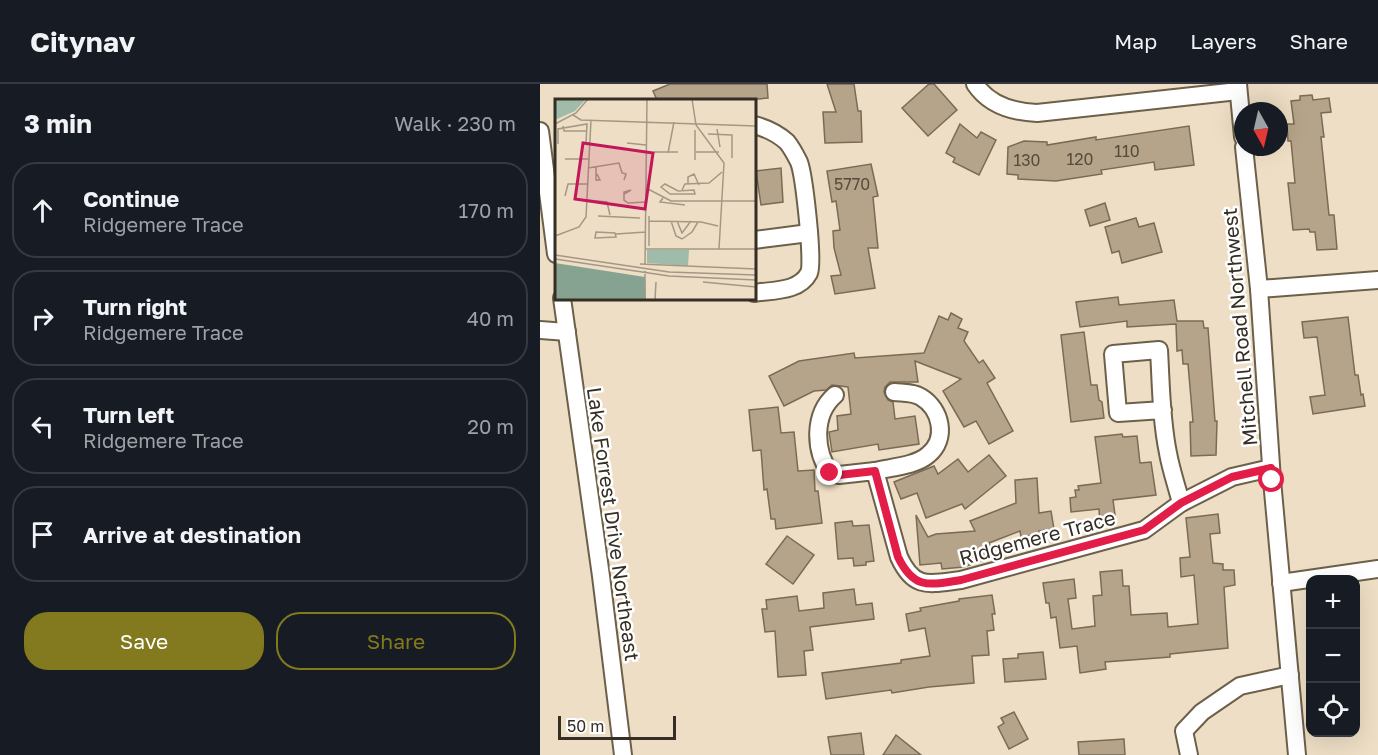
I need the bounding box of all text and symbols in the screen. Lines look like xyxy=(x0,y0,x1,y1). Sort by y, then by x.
text: Citynav xyxy=(30,25,135,58)
text: Map xyxy=(1114,28,1157,54)
text: Layers xyxy=(1190,28,1257,54)
text: Share xyxy=(1290,28,1348,54)
inset map xyxy=(555,99,756,300)
north arrow xyxy=(1234,102,1288,156)
text: 3 min xyxy=(24,108,92,139)
text: Walk · 230 m xyxy=(394,111,516,135)
house number: 110 xyxy=(1114,141,1140,161)
house number: 120 xyxy=(1067,149,1093,169)
house number: 130 xyxy=(1013,150,1041,170)
house number: 5770 xyxy=(834,174,870,194)
text: Continue xyxy=(83,185,179,212)
icon: ahead xyxy=(26,194,59,227)
text: 170 m xyxy=(459,198,514,222)
street label: Mitchell Road Northwest xyxy=(1217,207,1261,447)
text: Ridgemere Trace xyxy=(83,212,244,236)
text: Turn right xyxy=(83,293,187,320)
icon: right xyxy=(26,302,59,335)
text: 40 m xyxy=(467,306,514,330)
text: Ridgemere Trace xyxy=(83,320,244,344)
street label: Lake Forrest Drive Northeast xyxy=(583,385,645,663)
text: Turn left xyxy=(83,401,174,428)
icon: left xyxy=(26,410,59,443)
text: 20 m xyxy=(467,414,514,438)
text: Ridgemere Trace xyxy=(83,428,244,452)
route end xyxy=(816,459,842,485)
route start xyxy=(1258,466,1284,492)
street label: Ridgemere Trace xyxy=(956,505,1118,569)
icon: arrive xyxy=(26,518,59,551)
text: Arrive at destination xyxy=(83,521,301,548)
map controls xyxy=(1306,575,1360,737)
button: + xyxy=(1306,575,1360,629)
button: Save xyxy=(24,612,264,670)
button: Share xyxy=(276,612,516,670)
button: − xyxy=(1306,629,1360,683)
button: locate xyxy=(1306,683,1360,737)
scale bar xyxy=(558,713,676,740)
text: 50 m xyxy=(567,716,604,736)

